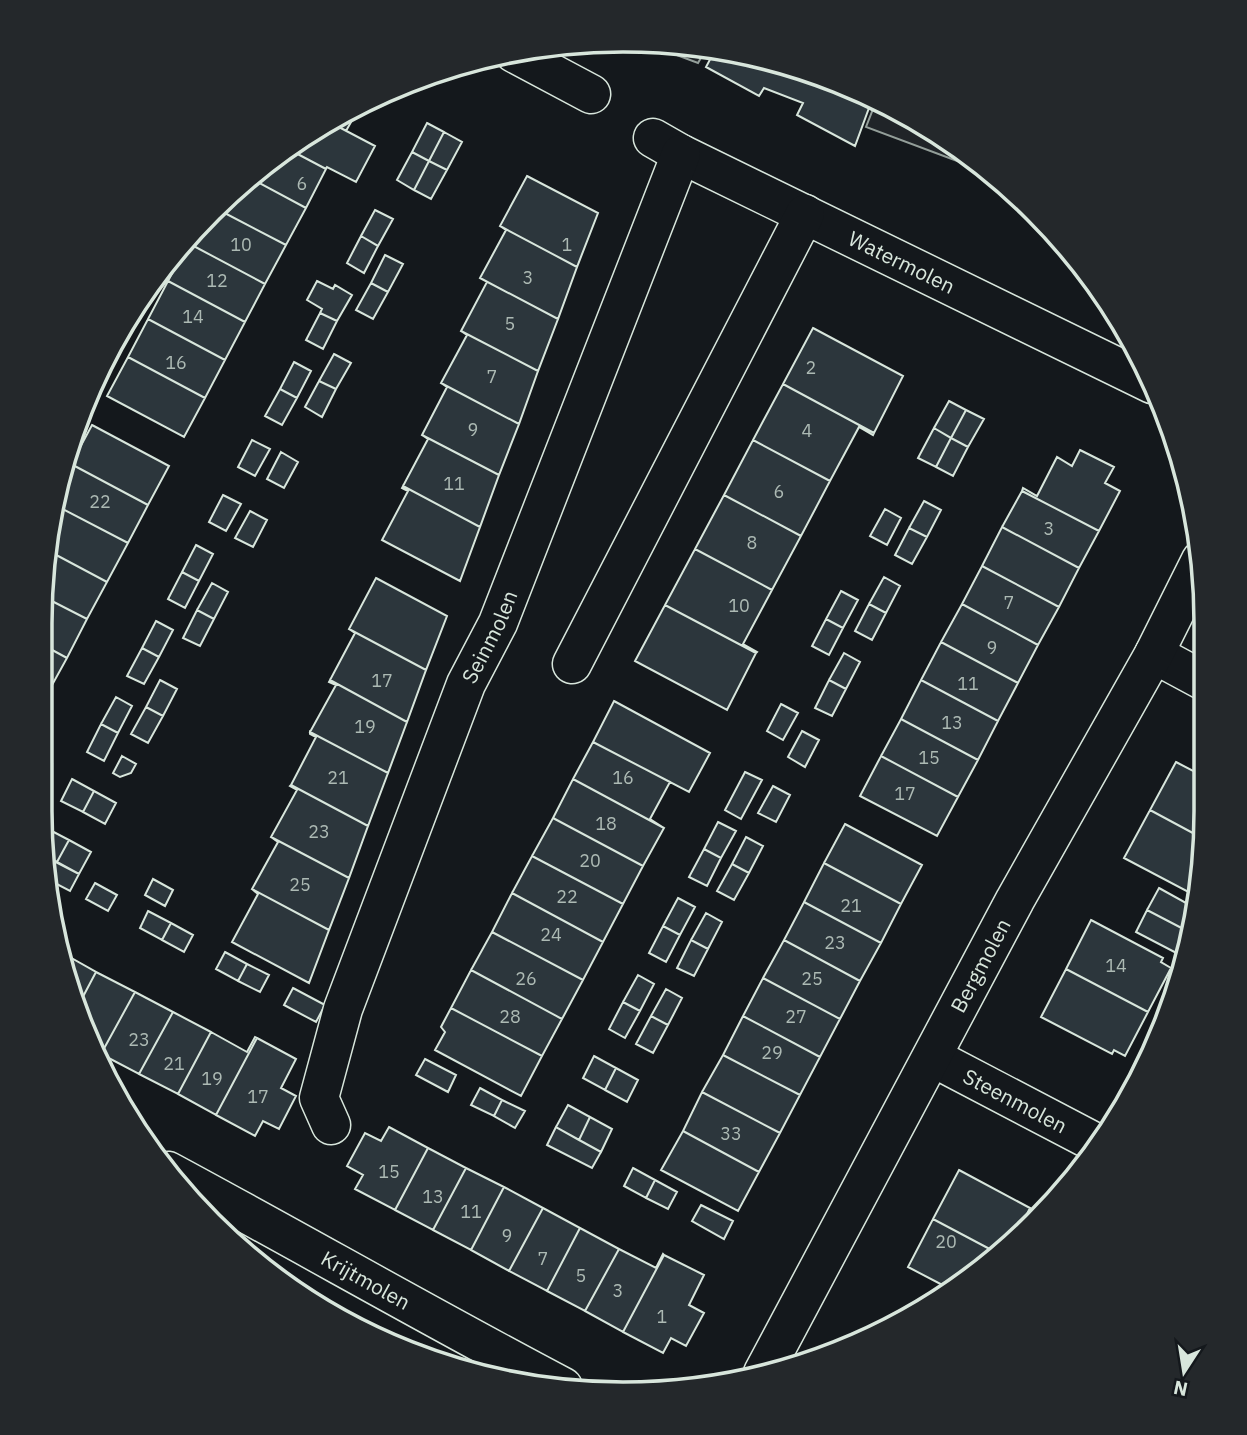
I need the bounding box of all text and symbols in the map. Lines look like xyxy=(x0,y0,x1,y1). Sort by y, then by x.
house number: 6 xyxy=(297,172,307,195)
street label: Watermolen xyxy=(844,224,960,300)
house number: 10 xyxy=(230,233,252,256)
house number: 1 xyxy=(562,233,572,256)
house number: 3 xyxy=(523,266,533,289)
house number: 12 xyxy=(206,269,228,292)
house number: 14 xyxy=(182,305,204,328)
house number: 5 xyxy=(505,312,515,335)
house number: 16 xyxy=(165,351,187,374)
house number: 2 xyxy=(806,356,816,379)
house number: 7 xyxy=(487,365,497,388)
house number: 9 xyxy=(468,418,478,441)
house number: 4 xyxy=(802,419,813,442)
house number: 11 xyxy=(443,472,465,495)
house number: 6 xyxy=(774,480,784,503)
house number: 22 xyxy=(89,490,111,513)
house number: 3 xyxy=(1044,517,1054,540)
house number: 8 xyxy=(747,531,757,554)
street label: Seinmolen xyxy=(455,586,523,688)
house number: 7 xyxy=(1004,591,1014,614)
house number: 10 xyxy=(728,594,750,617)
house number: 9 xyxy=(987,636,997,659)
house number: 17 xyxy=(371,669,393,692)
house number: 11 xyxy=(957,672,979,695)
house number: 13 xyxy=(941,711,963,734)
house number: 19 xyxy=(354,715,376,738)
house number: 15 xyxy=(918,746,940,769)
house number: 21 xyxy=(327,766,349,789)
house number: 16 xyxy=(612,766,634,789)
house number: 17 xyxy=(894,782,916,805)
house number: 18 xyxy=(595,812,617,835)
house number: 23 xyxy=(308,820,330,843)
house number: 20 xyxy=(579,849,601,872)
house number: 25 xyxy=(289,873,311,896)
house number: 22 xyxy=(556,885,578,908)
house number: 21 xyxy=(840,894,862,917)
street label: Bergmolen xyxy=(944,913,1017,1017)
house number: 24 xyxy=(540,923,562,946)
house number: 23 xyxy=(824,931,846,954)
house number: 14 xyxy=(1105,954,1127,977)
house number: 26 xyxy=(515,967,537,990)
house number: 25 xyxy=(801,967,823,990)
house number: 28 xyxy=(499,1005,521,1028)
house number: 27 xyxy=(785,1005,807,1028)
house number: 23 xyxy=(128,1028,150,1051)
house number: 29 xyxy=(761,1041,783,1064)
house number: 21 xyxy=(163,1052,185,1075)
street label: Steenmolen xyxy=(958,1062,1072,1139)
house number: 19 xyxy=(201,1067,223,1090)
house number: 17 xyxy=(247,1085,269,1108)
house number: 33 xyxy=(720,1122,742,1145)
house number: 15 xyxy=(378,1160,400,1183)
house number: 13 xyxy=(422,1185,444,1208)
house number: 11 xyxy=(460,1200,482,1223)
house number: 9 xyxy=(502,1224,512,1247)
house number: 20 xyxy=(935,1230,957,1253)
street label: Krijtmolen xyxy=(316,1244,416,1316)
house number: 7 xyxy=(538,1247,548,1270)
house number: 5 xyxy=(576,1264,586,1287)
house number: 3 xyxy=(613,1279,623,1302)
house number: 1 xyxy=(657,1305,667,1328)
north arrow xyxy=(1149,1337,1219,1407)
text: N xyxy=(1171,1375,1190,1402)

